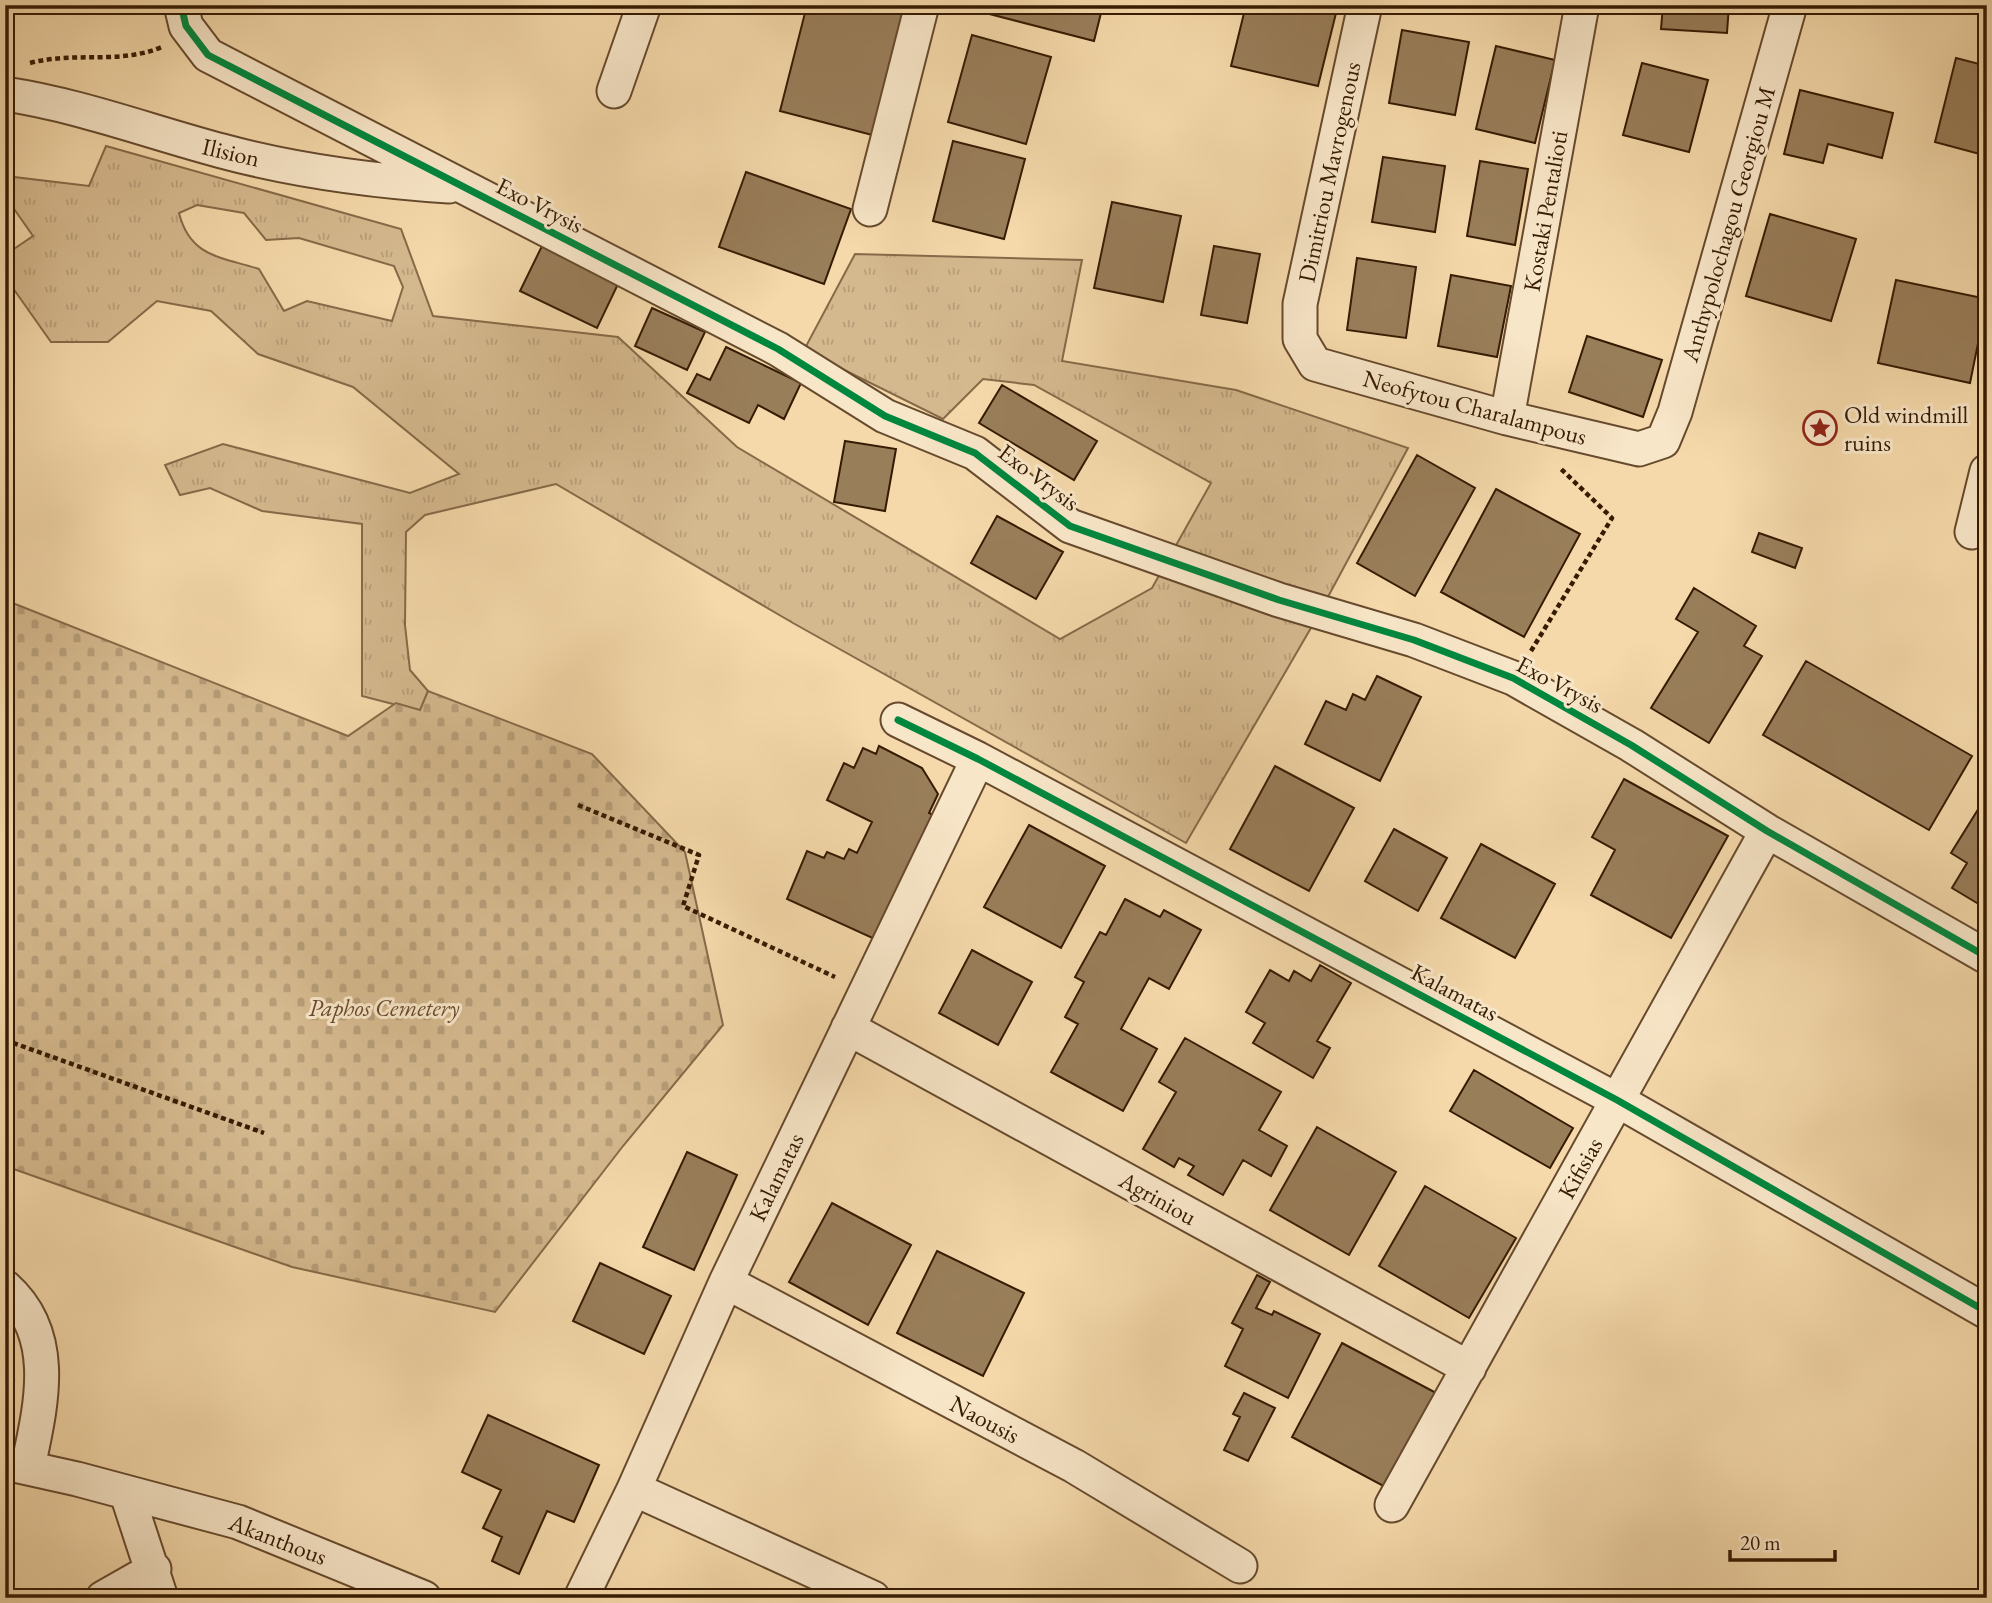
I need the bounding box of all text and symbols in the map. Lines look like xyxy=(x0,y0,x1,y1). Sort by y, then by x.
street label: Dimitriou Mavrogenous xyxy=(1290,59,1368,285)
street label: Anthypolochagou Georgiou M xyxy=(1673,82,1782,367)
street label: Kostaki Pentalioti xyxy=(1516,128,1574,294)
street label: Ilision xyxy=(199,130,263,174)
street label: Exo Vrysis xyxy=(491,170,589,240)
street label: Neofytou Charalampous xyxy=(1360,362,1590,452)
place label: Old windmill ruins xyxy=(1844,399,1968,458)
place icon: Old windmill ruins xyxy=(1801,409,1839,447)
street label: Exo Vrysis xyxy=(992,436,1086,518)
street label: Exo Vrysis xyxy=(1511,648,1609,720)
street label: Kalamatas xyxy=(1406,956,1504,1028)
park label: Paphos Cemetery xyxy=(309,992,460,1023)
street label: Kalamatas xyxy=(741,1128,811,1226)
street label: Kifisias xyxy=(1551,1132,1609,1204)
street label: Agriniou xyxy=(1113,1164,1203,1232)
street label: Naousis xyxy=(945,1388,1025,1450)
street label: Akanthous xyxy=(224,1506,331,1572)
scale bar xyxy=(1730,1519,1834,1563)
text: 20 m xyxy=(1740,1529,1781,1556)

